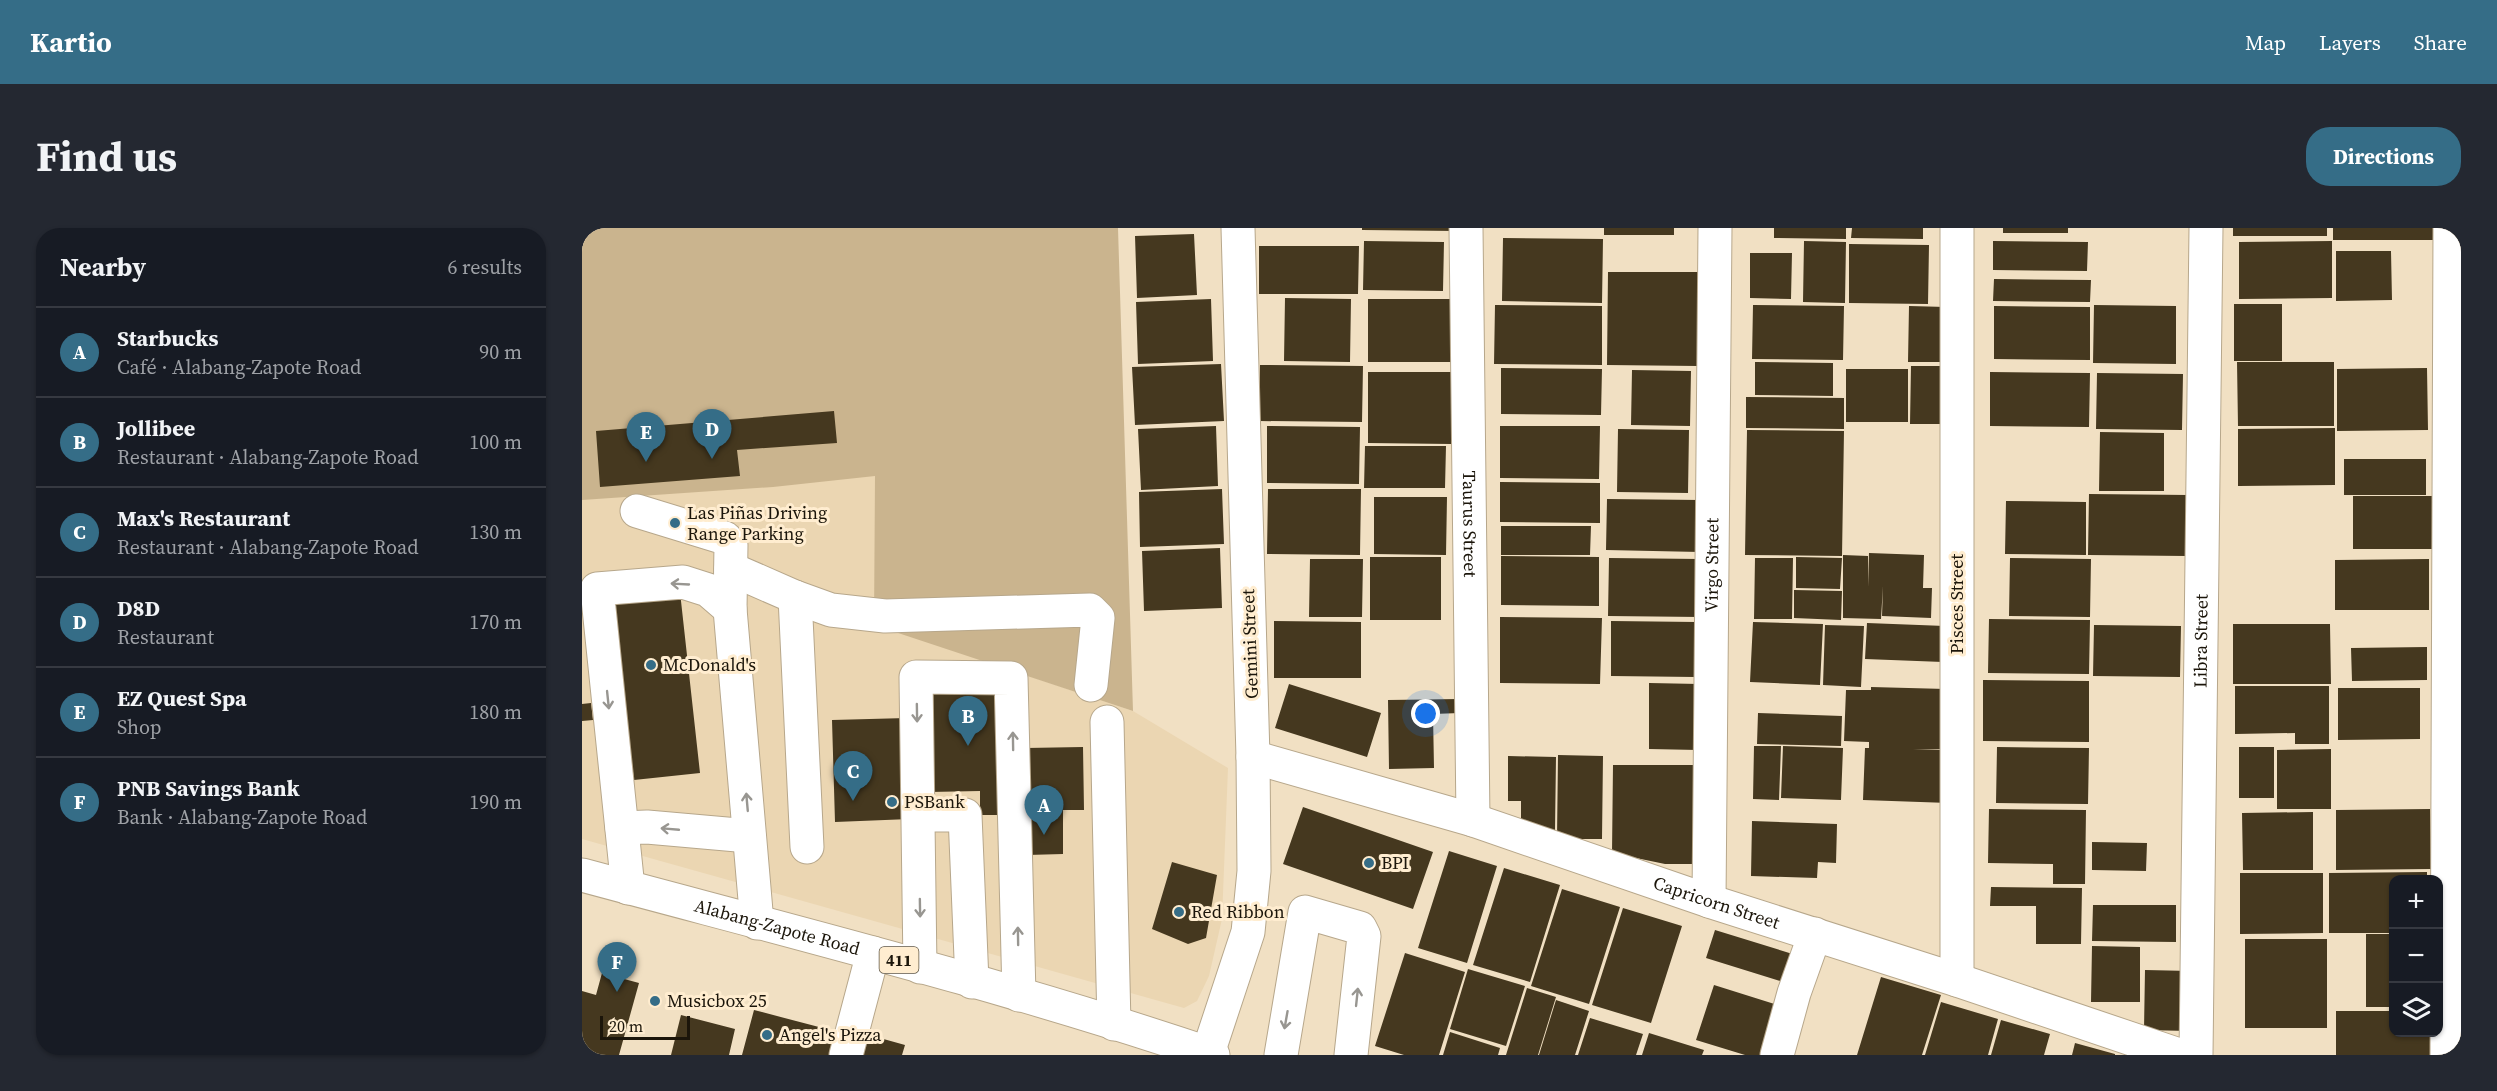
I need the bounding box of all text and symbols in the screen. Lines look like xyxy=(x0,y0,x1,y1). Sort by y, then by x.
text: Kartio xyxy=(30,23,112,61)
text: Map xyxy=(2245,28,2286,57)
text: Layers xyxy=(2319,28,2381,57)
text: Share xyxy=(2414,28,2467,57)
text: Find us xyxy=(36,127,177,185)
button: Directions xyxy=(2306,127,2461,186)
text: Nearby xyxy=(60,249,146,285)
text: 6 results xyxy=(447,253,522,281)
text: Starbucks xyxy=(117,323,218,353)
text: A xyxy=(73,338,86,366)
text: 90 m xyxy=(479,338,522,366)
text: Café · Alabang-Zapote Road xyxy=(117,353,361,381)
pin: D xyxy=(692,410,732,459)
pin: E xyxy=(626,412,666,462)
text: Jollibee xyxy=(117,413,195,443)
text: B xyxy=(73,428,86,456)
text: 100 m xyxy=(469,428,522,456)
text: Restaurant · Alabang-Zapote Road xyxy=(117,443,418,471)
street label: Taurus Street xyxy=(1457,471,1483,578)
place label: Las Piñas Driving Range Parking xyxy=(687,500,827,546)
text: Max's Restaurant xyxy=(117,503,290,533)
marker: Las Piñas Driving Range Parking xyxy=(668,516,682,530)
text: C xyxy=(73,518,86,546)
text: 130 m xyxy=(469,518,522,546)
street label: Virgo Street xyxy=(1699,518,1724,612)
text: Restaurant · Alabang-Zapote Road xyxy=(117,533,418,561)
street label: Pisces Street xyxy=(1944,554,1969,654)
one-way arrow xyxy=(670,578,690,589)
street label: Gemini Street xyxy=(1235,588,1264,699)
text: D8D xyxy=(117,593,160,623)
street label: Libra Street xyxy=(2187,594,2214,688)
text: D xyxy=(72,608,87,636)
text: 170 m xyxy=(469,608,522,636)
text: Restaurant xyxy=(117,623,214,651)
place label: McDonald's xyxy=(663,652,756,677)
marker: McDonald's xyxy=(644,658,658,672)
text: EZ Quest Spa xyxy=(117,683,247,713)
one-way arrow xyxy=(603,690,614,710)
pin: B xyxy=(948,696,988,746)
text: E xyxy=(74,698,85,726)
text: 180 m xyxy=(469,698,522,726)
your location xyxy=(1411,699,1440,728)
one-way arrow xyxy=(911,703,923,723)
text: Shop xyxy=(117,713,162,741)
one-way arrow xyxy=(1007,732,1019,752)
pin: C xyxy=(834,752,872,801)
text: PNB Savings Bank xyxy=(117,773,300,803)
pin: A xyxy=(1024,786,1064,835)
text: F xyxy=(74,788,85,816)
text: 190 m xyxy=(469,788,522,816)
place label: PSBank xyxy=(904,789,965,814)
one-way arrow xyxy=(741,792,752,812)
marker: PSBank xyxy=(885,795,899,809)
text: Bank · Alabang-Zapote Road xyxy=(117,803,367,831)
one-way arrow xyxy=(661,823,681,834)
place label: BPI xyxy=(1381,850,1409,875)
marker: BPI xyxy=(1362,856,1376,870)
street label: Capricorn Street xyxy=(1650,870,1783,935)
map controls xyxy=(2389,875,2443,1037)
button: + xyxy=(2389,875,2443,929)
street label: Alabang-Zapote Road xyxy=(692,893,863,961)
one-way arrow xyxy=(914,898,926,918)
place label: Red Ribbon xyxy=(1191,899,1285,924)
marker: Red Ribbon xyxy=(1172,905,1186,919)
one-way arrow xyxy=(1012,927,1024,947)
button: − xyxy=(2389,929,2443,983)
pin: F xyxy=(597,942,636,992)
road number: 411 xyxy=(880,947,918,973)
button: layers xyxy=(2389,983,2443,1037)
one-way arrow xyxy=(1352,987,1363,1007)
place label: Musicbox 25 xyxy=(667,988,767,1013)
marker: Musicbox 25 xyxy=(648,994,662,1008)
one-way arrow xyxy=(1281,1010,1292,1030)
scale bar xyxy=(600,1013,690,1040)
text: 20 m xyxy=(609,1015,643,1037)
place label: Angel's Pizza xyxy=(779,1022,882,1047)
marker: Angel's Pizza xyxy=(760,1028,774,1042)

